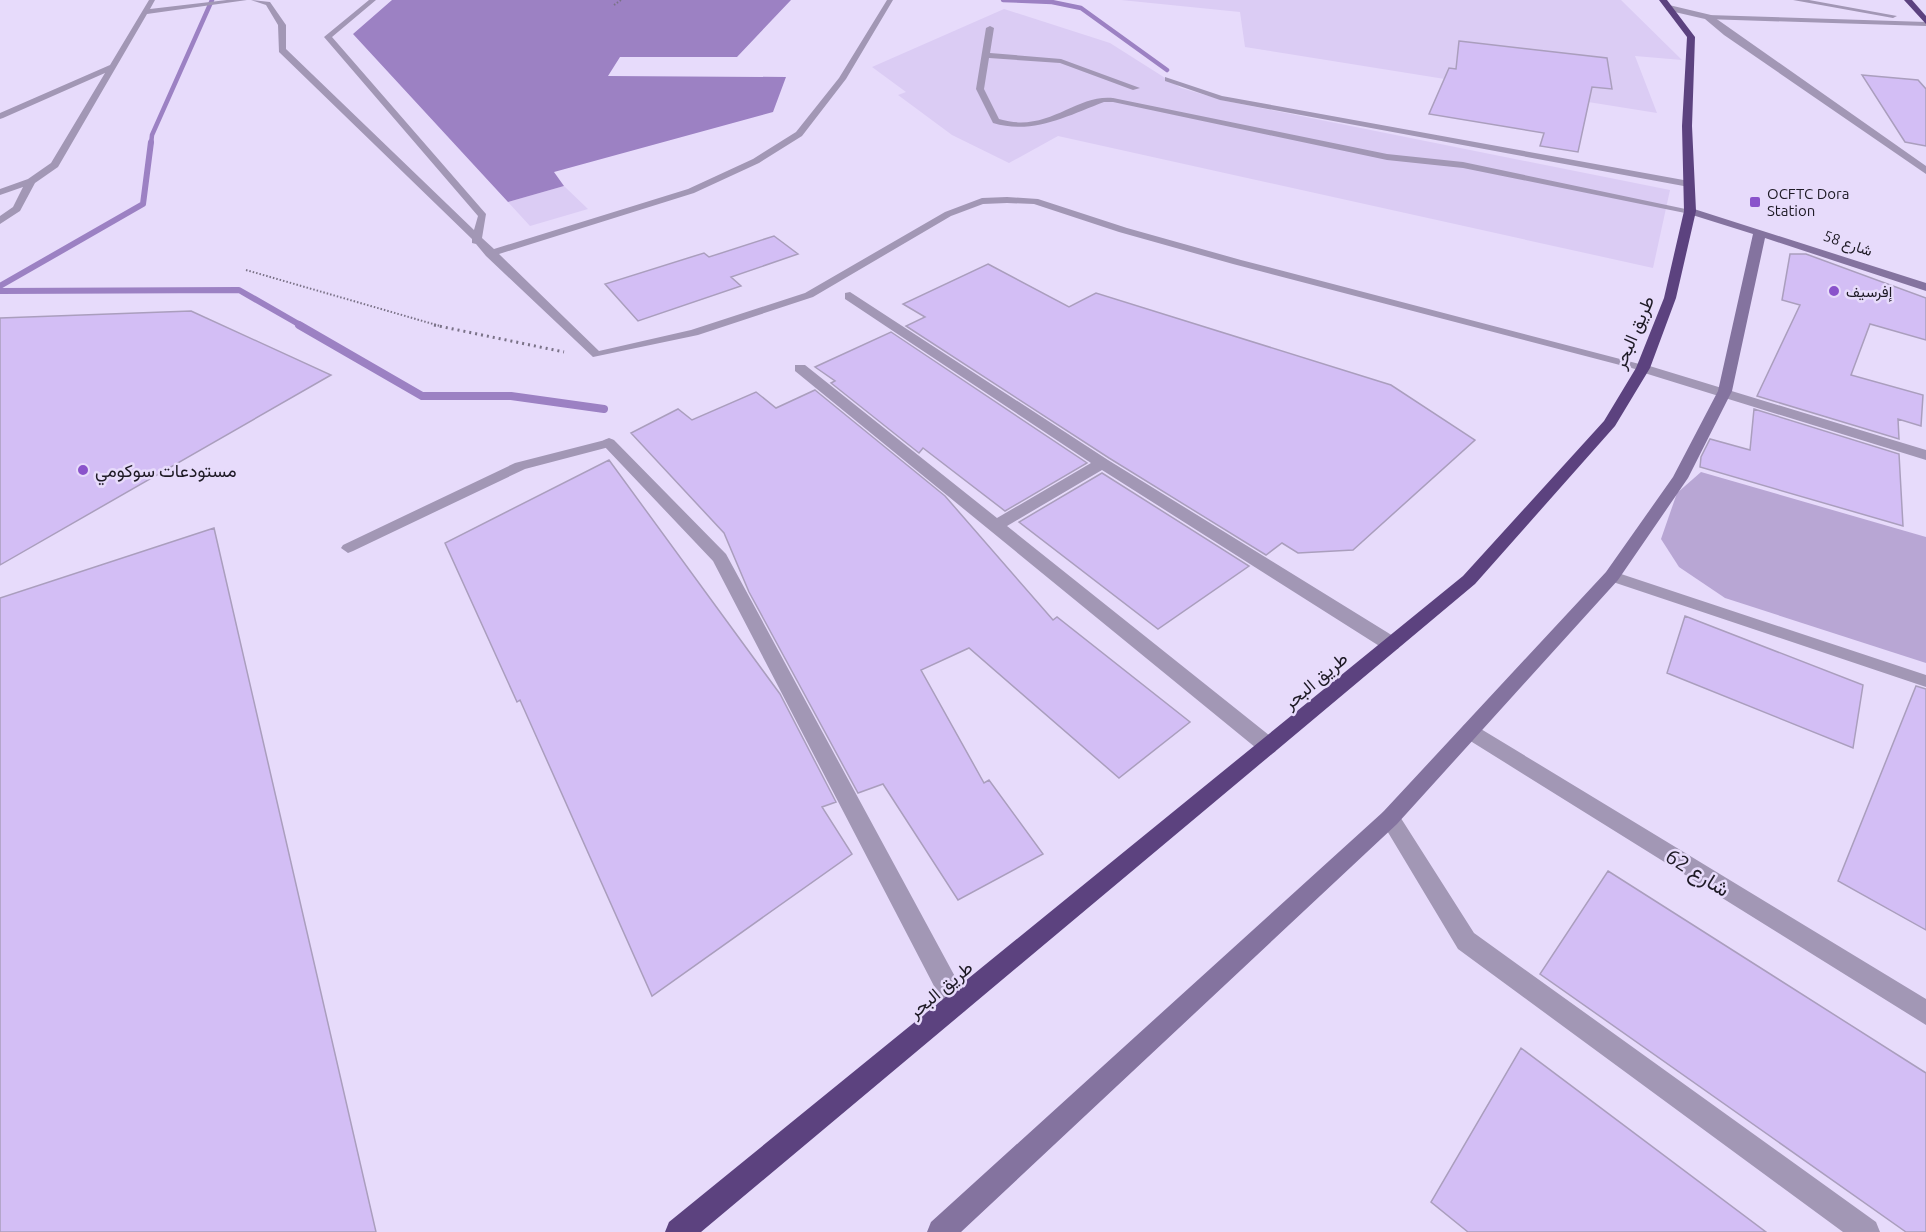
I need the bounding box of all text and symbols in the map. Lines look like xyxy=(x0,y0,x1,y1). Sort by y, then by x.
place label: OCFTC Dora Station xyxy=(1767,185,1849,219)
marker: OCFTC Dora Station xyxy=(1748,195,1762,209)
street label: شارع 58 xyxy=(1820,227,1875,262)
place label: إفرسيف xyxy=(1846,283,1893,302)
marker: إفرسيف xyxy=(1827,284,1841,298)
street label: طريق البحر xyxy=(1608,293,1659,373)
place label: مستودعات سوكومي xyxy=(95,460,237,486)
marker: مستودعات سوكومي xyxy=(76,463,90,477)
street label: طريق البحر xyxy=(1278,648,1352,715)
street label: شارع 62 xyxy=(1660,843,1734,903)
street label: طريق البحر xyxy=(903,957,977,1024)

